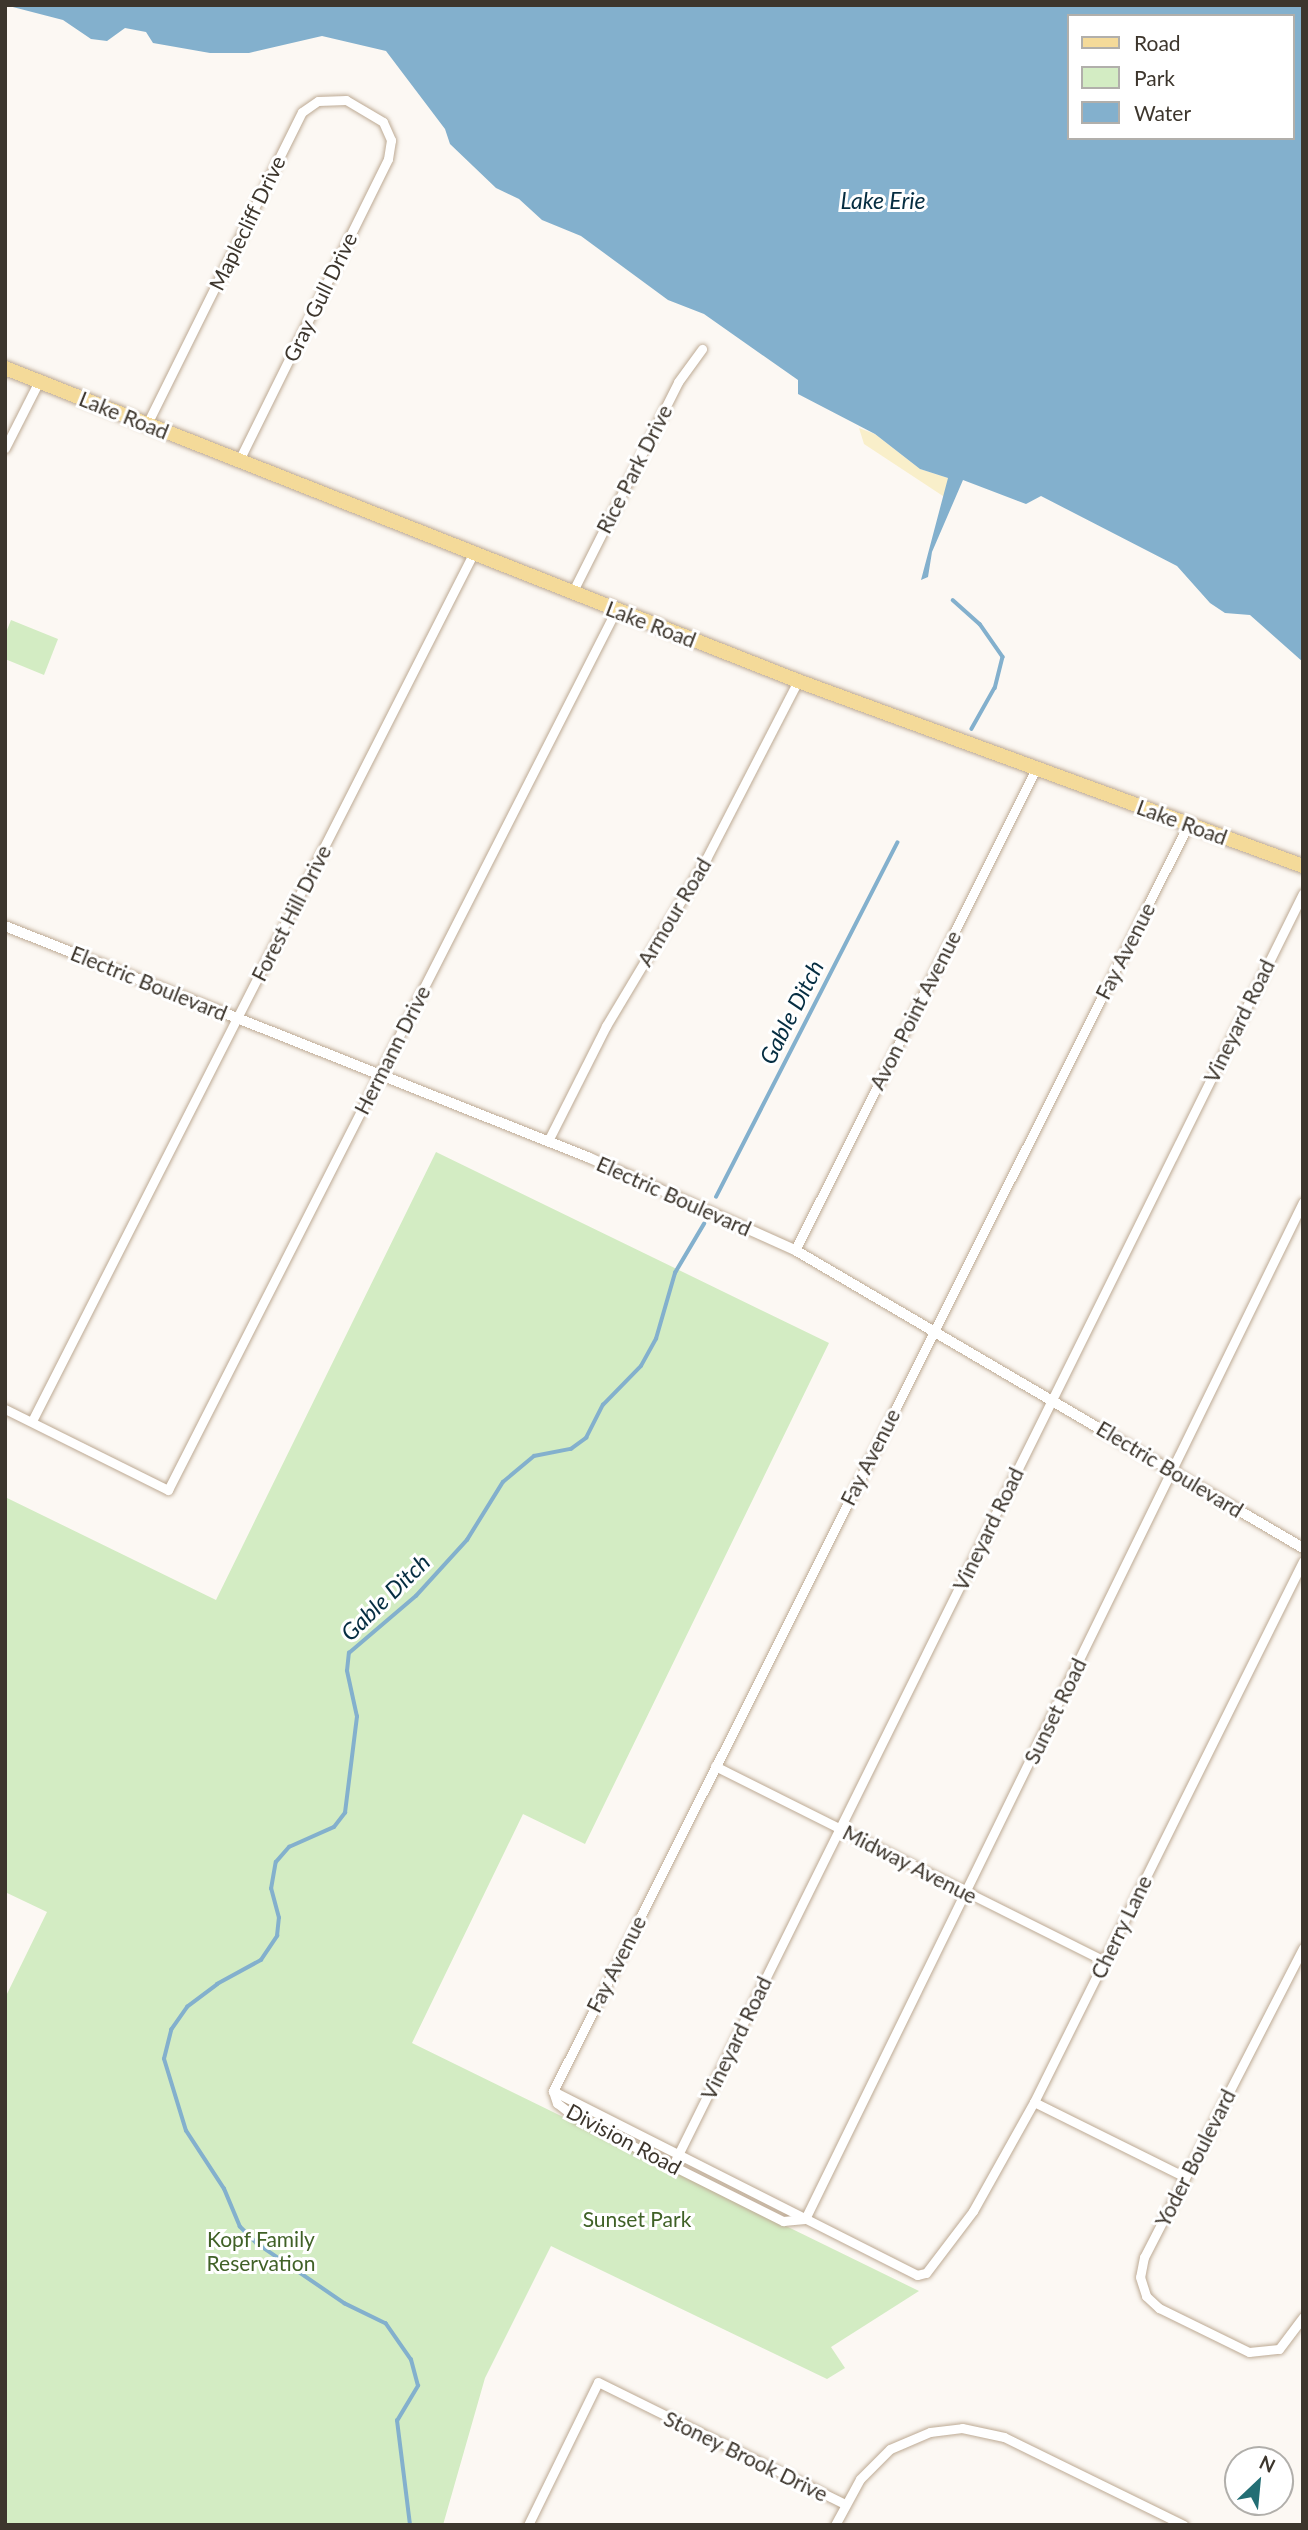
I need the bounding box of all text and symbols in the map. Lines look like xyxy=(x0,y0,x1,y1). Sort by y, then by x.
legend xyxy=(1066,14,1294,140)
text: Road xyxy=(1134,30,1181,55)
text: Park xyxy=(1134,65,1175,90)
text: Water xyxy=(1134,100,1191,125)
street label: Maplecliff Drive xyxy=(203,151,291,295)
water label: Lake Erie xyxy=(840,186,926,214)
street label: Gray Gull Drive xyxy=(278,228,362,366)
street label: Lake Road xyxy=(76,386,172,444)
street label: Rice Park Drive xyxy=(591,401,677,537)
street label: Lake Road xyxy=(602,595,700,653)
street label: Lake Road xyxy=(1133,794,1231,850)
street label: Forest Hill Drive xyxy=(246,841,336,985)
street label: Armour Road xyxy=(632,853,716,971)
street label: Fay Avenue xyxy=(1090,898,1160,1004)
street label: Avon Point Avenue xyxy=(864,926,966,1094)
street label: Electric Boulevard xyxy=(67,940,231,1026)
water label: Gable Ditch xyxy=(753,955,829,1069)
street label: Vineyard Road xyxy=(1198,955,1280,1087)
street label: Hermann Drive xyxy=(349,981,435,1119)
street label: Electric Boulevard xyxy=(593,1151,755,1241)
street label: Fay Avenue xyxy=(835,1404,905,1510)
street label: Electric Boulevard xyxy=(1092,1415,1248,1523)
street label: Vineyard Road xyxy=(947,1463,1029,1595)
water label: Gable Ditch xyxy=(335,1548,435,1646)
street label: Sunset Road xyxy=(1019,1654,1091,1768)
street label: Midway Avenue xyxy=(838,1819,982,1909)
street label: Cherry Lane xyxy=(1085,1871,1157,1983)
street label: Fay Avenue xyxy=(581,1911,651,2017)
street label: Vineyard Road xyxy=(695,1972,777,2104)
street label: Yoder Boulevard xyxy=(1149,2085,1241,2231)
street label: Division Road xyxy=(562,2098,686,2180)
park label: Sunset Park xyxy=(583,2206,691,2232)
park label: Kopf Family Reservation xyxy=(207,2226,315,2276)
street label: Stoney Brook Drive xyxy=(660,2405,832,2507)
north arrow xyxy=(1224,2446,1294,2516)
text: N xyxy=(1256,2450,1279,2477)

